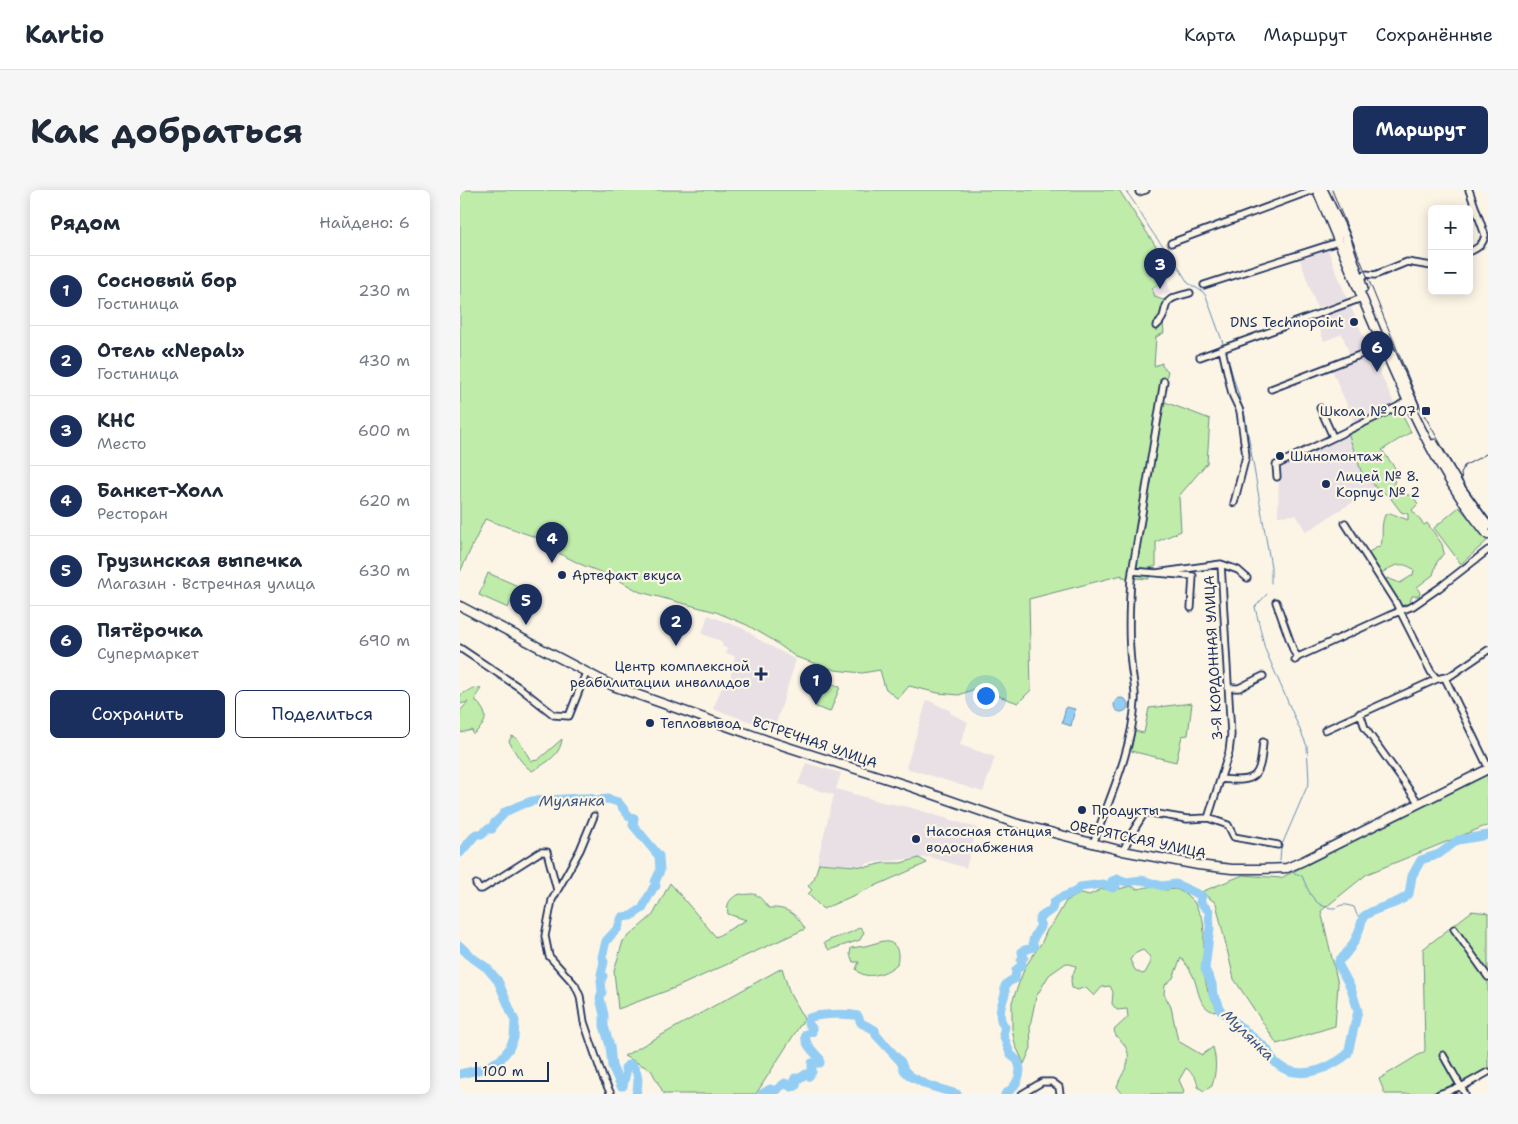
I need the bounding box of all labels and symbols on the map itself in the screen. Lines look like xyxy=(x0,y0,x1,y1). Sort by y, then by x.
pin: 3 xyxy=(1144,248,1176,289)
place label: DNS Technopoint xyxy=(1230,313,1344,331)
marker: DNS Technopoint xyxy=(1348,316,1360,328)
pin: 6 xyxy=(1361,331,1393,372)
place label: Школа № 107 xyxy=(1320,402,1416,420)
marker: Школа № 107 xyxy=(1420,405,1432,417)
place label: Шиномонтаж xyxy=(1290,447,1383,465)
marker: Шиномонтаж xyxy=(1274,450,1286,462)
place label: Лицей № 8. Корпус № 2 xyxy=(1336,467,1420,501)
marker: Лицей № 8. Корпус № 2 xyxy=(1320,478,1332,490)
pin: 4 xyxy=(536,522,568,563)
place label: Артефакт вкуса xyxy=(572,566,682,584)
marker: Артефакт вкуса xyxy=(556,569,568,581)
street label: 3-Я КОРДОННАЯ УЛИЦА xyxy=(1200,575,1226,741)
pin: 5 xyxy=(510,584,542,625)
pin: 2 xyxy=(660,605,692,646)
place label: Центр комплексной реабилитации инвалидов xyxy=(570,657,750,691)
pin: 1 xyxy=(800,664,832,705)
marker: Центр комплексной реабилитации инвалидов xyxy=(754,667,768,681)
your location xyxy=(973,683,999,709)
street label: ВСТРЕЧНАЯ УЛИЦА xyxy=(750,712,880,772)
place label: Тепловывод xyxy=(660,714,741,732)
marker: Тепловывод xyxy=(644,717,656,729)
water label: Мулянка xyxy=(539,790,605,812)
place label: Пpoдукты xyxy=(1092,801,1159,819)
marker: Пpoдукты xyxy=(1076,804,1088,816)
street label: ОВЕРЯТСКАЯ УЛИЦА xyxy=(1068,816,1208,862)
place label: Насосная станция водоснабжения xyxy=(926,822,1052,856)
marker: Насосная станция водоснабжения xyxy=(910,833,922,845)
water label: Мулянка xyxy=(1217,1005,1279,1065)
scale bar xyxy=(475,1059,549,1082)

